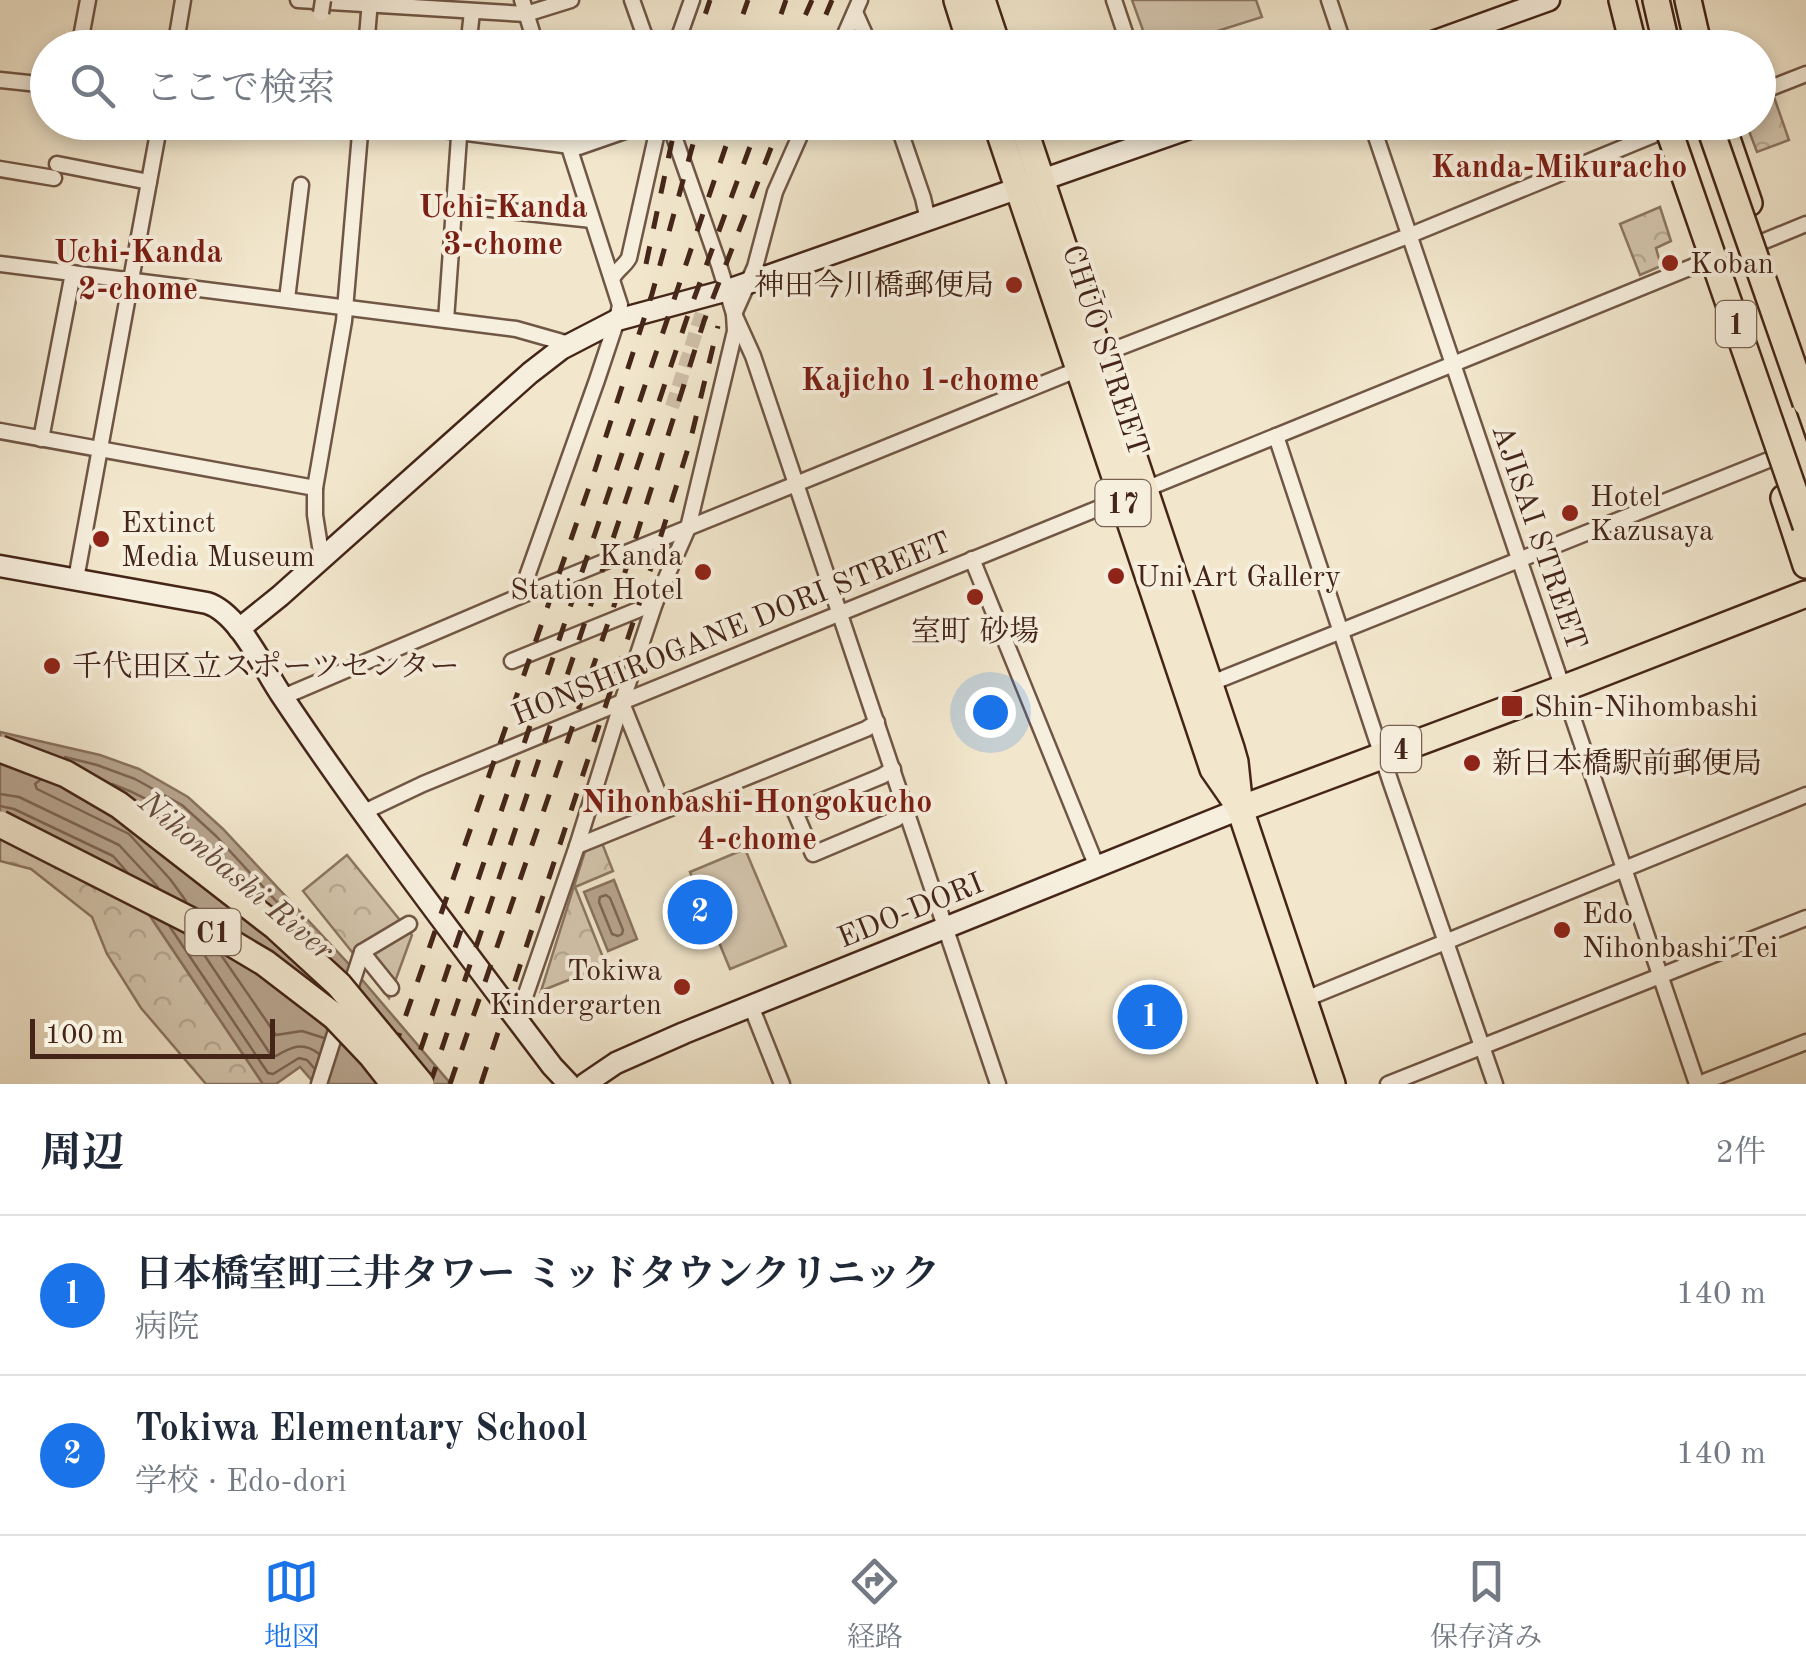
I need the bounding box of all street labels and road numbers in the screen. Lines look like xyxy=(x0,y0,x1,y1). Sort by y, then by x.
street label: CHŪŌ STREET xyxy=(1056,240,1155,460)
road number: 1 xyxy=(1716,301,1756,347)
street label: AJISAI STREET xyxy=(1485,421,1591,654)
road number: 17 xyxy=(1096,480,1150,526)
street label: HONSHIROGANE DORI STREET xyxy=(508,528,955,732)
road number: 4 xyxy=(1381,726,1421,772)
street label: EDO-DORI xyxy=(834,869,988,955)
road number: C1 xyxy=(186,909,240,955)

